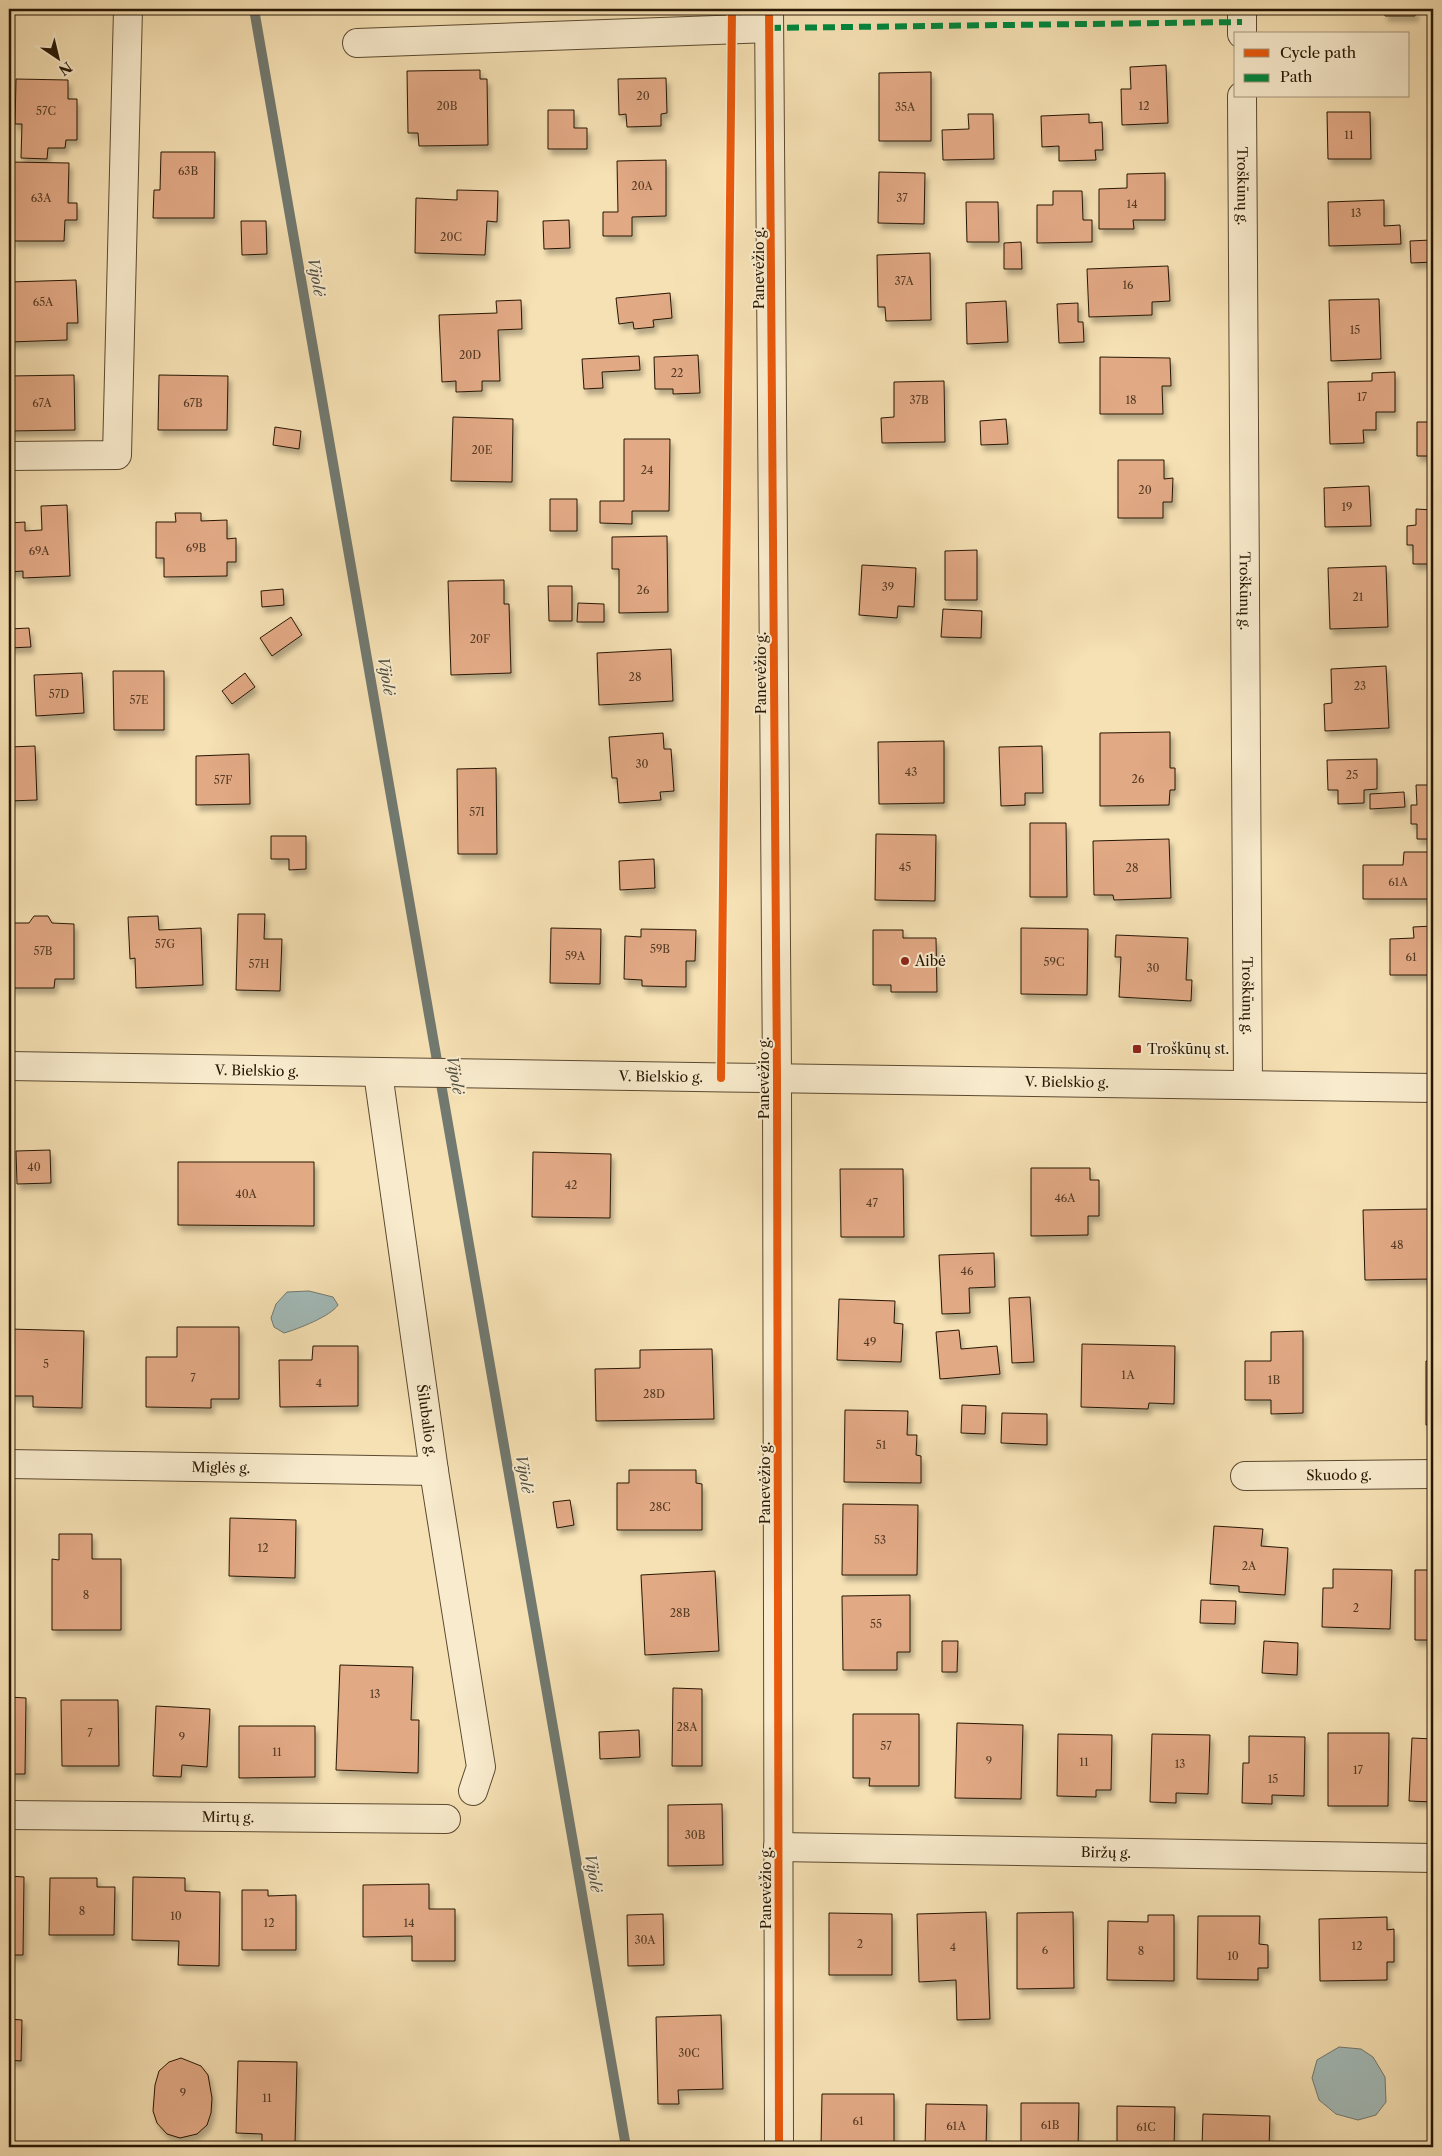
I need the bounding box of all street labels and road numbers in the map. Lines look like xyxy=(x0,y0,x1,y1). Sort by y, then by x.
street label: Troškūnų g. xyxy=(1233,147,1252,225)
street label: Panevėžio g. xyxy=(750,227,768,309)
street label: Troškūnų g. xyxy=(1236,552,1254,630)
street label: Panevėžio g. xyxy=(752,632,770,714)
street label: Troškūnų g. xyxy=(1238,957,1257,1035)
street label: Panevėžio g. xyxy=(755,1037,773,1119)
street label: V. Bielskio g. xyxy=(214,1061,299,1080)
street label: V. Bielskio g. xyxy=(618,1067,703,1086)
street label: V. Bielskio g. xyxy=(1024,1072,1109,1092)
street label: Šilubalio g. xyxy=(413,1383,441,1458)
street label: Panevėžio g. xyxy=(756,1442,774,1524)
street label: Miglės g. xyxy=(191,1458,250,1477)
street label: Skuodo g. xyxy=(1306,1466,1372,1484)
street label: Mirtų g. xyxy=(202,1808,254,1826)
street label: Biržų g. xyxy=(1081,1843,1131,1862)
street label: Panevėžio g. xyxy=(757,1847,775,1929)

